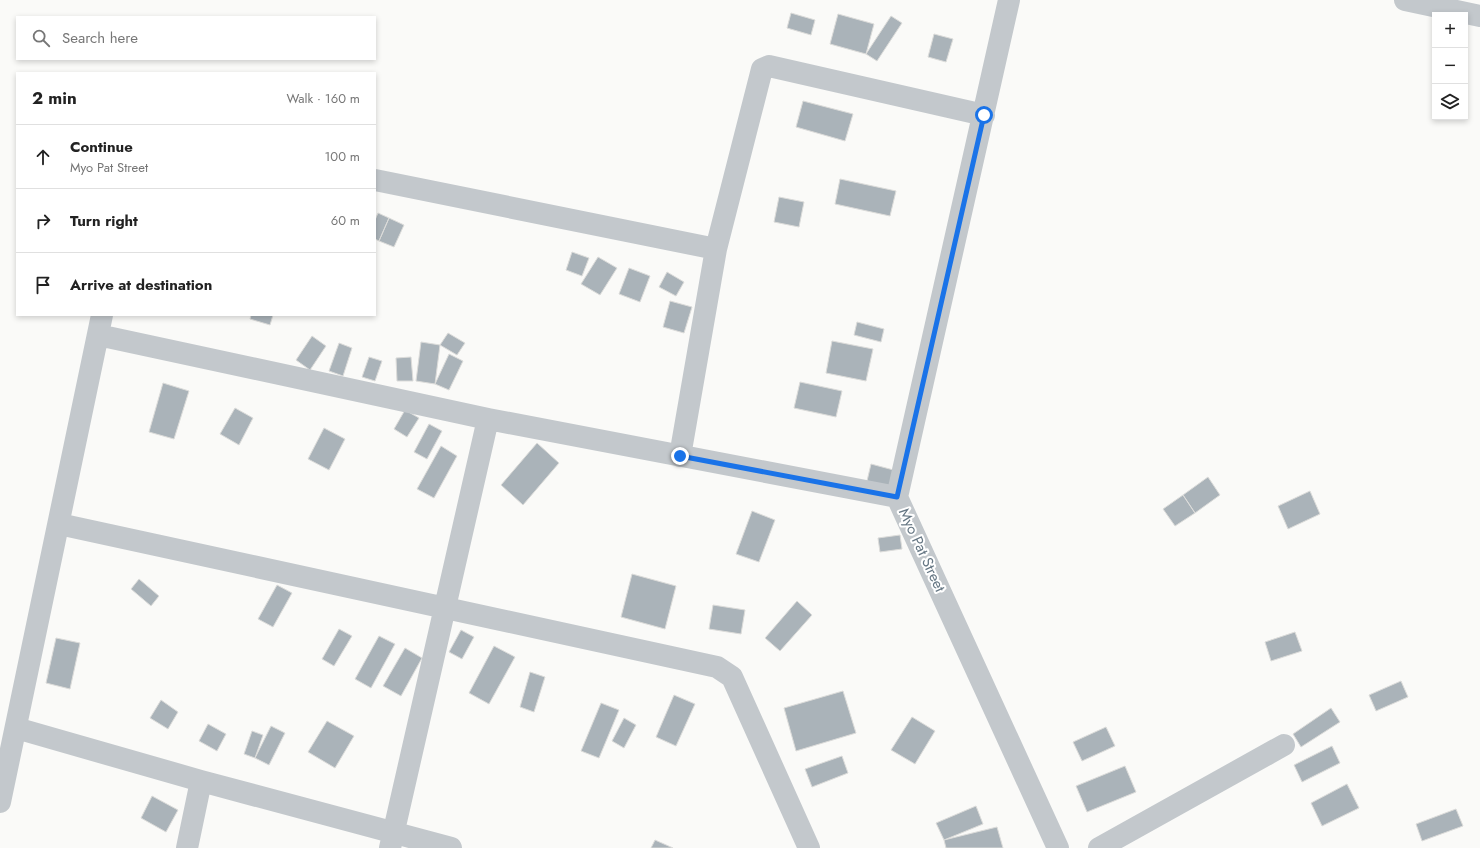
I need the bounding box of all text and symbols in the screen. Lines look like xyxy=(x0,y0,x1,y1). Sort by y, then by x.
map controls xyxy=(1432,12,1468,120)
button: + xyxy=(1432,12,1468,48)
search box xyxy=(16,16,376,60)
icon: search xyxy=(30,27,52,49)
text: Search here xyxy=(62,27,138,49)
button: − xyxy=(1432,48,1468,84)
button: layers xyxy=(1432,84,1468,120)
text: 2 min xyxy=(32,86,77,110)
text: Walk · 160 m xyxy=(287,89,360,108)
route start xyxy=(975,106,993,124)
text: Continue xyxy=(70,136,133,158)
icon: ahead xyxy=(32,146,54,168)
text: 100 m xyxy=(325,147,360,166)
text: Myo Pat Street xyxy=(70,158,148,177)
icon: right xyxy=(32,210,54,232)
text: Turn right xyxy=(70,210,138,232)
text: 60 m xyxy=(331,211,360,230)
icon: arrive xyxy=(32,274,54,296)
text: Arrive at destination xyxy=(70,274,212,296)
route end xyxy=(671,447,689,465)
street label: Myo Pat Street xyxy=(893,505,951,596)

